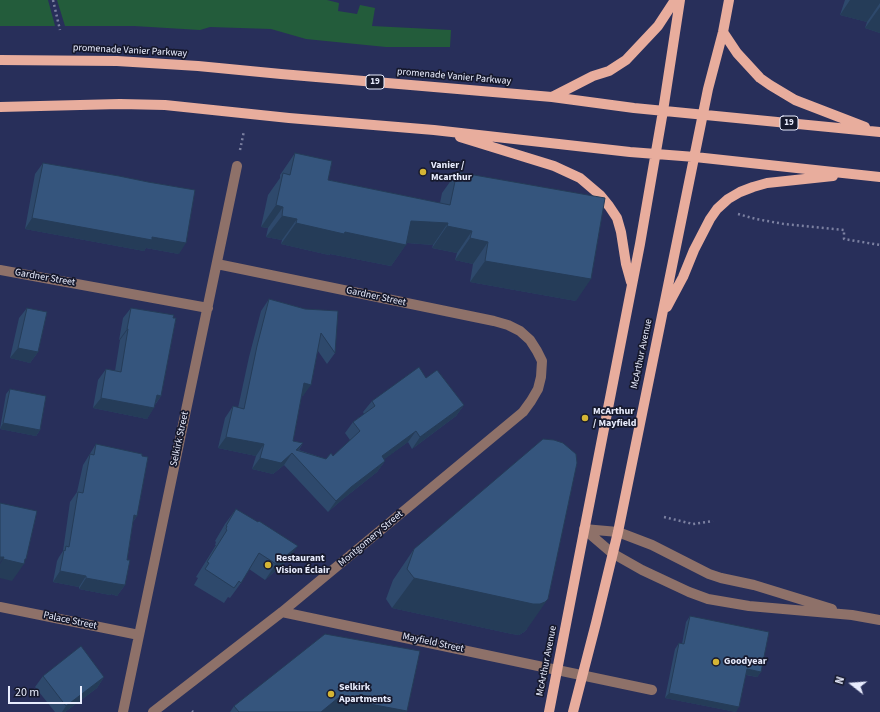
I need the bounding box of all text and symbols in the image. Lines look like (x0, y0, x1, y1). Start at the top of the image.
street label: promenade Vanier Parkway (73, 42, 187, 60)
street label: promenade Vanier Parkway (396, 66, 512, 88)
road number: 19 (366, 75, 384, 89)
road number: 19 (780, 116, 798, 130)
place label: Vanier / Mcarthur (431, 160, 472, 184)
marker: Vanier / Mcarthur (418, 167, 428, 177)
street label: Gardner Street (14, 267, 76, 289)
street label: Gardner Street (345, 285, 407, 309)
street label: McArthur Avenue (629, 318, 655, 390)
place label: McArthur / Mayfield (593, 406, 636, 430)
street label: Selkirk Street (168, 410, 192, 468)
marker: McArthur / Mayfield (580, 413, 590, 423)
street label: Montgomery Street (336, 509, 406, 569)
place label: Restaurant Vision Éclair (276, 553, 330, 576)
marker: Restaurant Vision Éclair (263, 560, 273, 570)
street label: Palace Street (42, 609, 98, 633)
street label: McArthur Avenue (534, 625, 560, 697)
street label: Mayfield Street (401, 631, 465, 655)
place label: Goodyear (724, 656, 767, 668)
marker: Goodyear (711, 657, 721, 667)
north arrow (832, 664, 872, 704)
text: N (832, 675, 848, 686)
scale bar (10, 678, 84, 704)
place label: Selkirk Apartments (339, 682, 391, 706)
text: 20 m (15, 684, 39, 701)
marker: Selkirk Apartments (326, 689, 336, 699)

